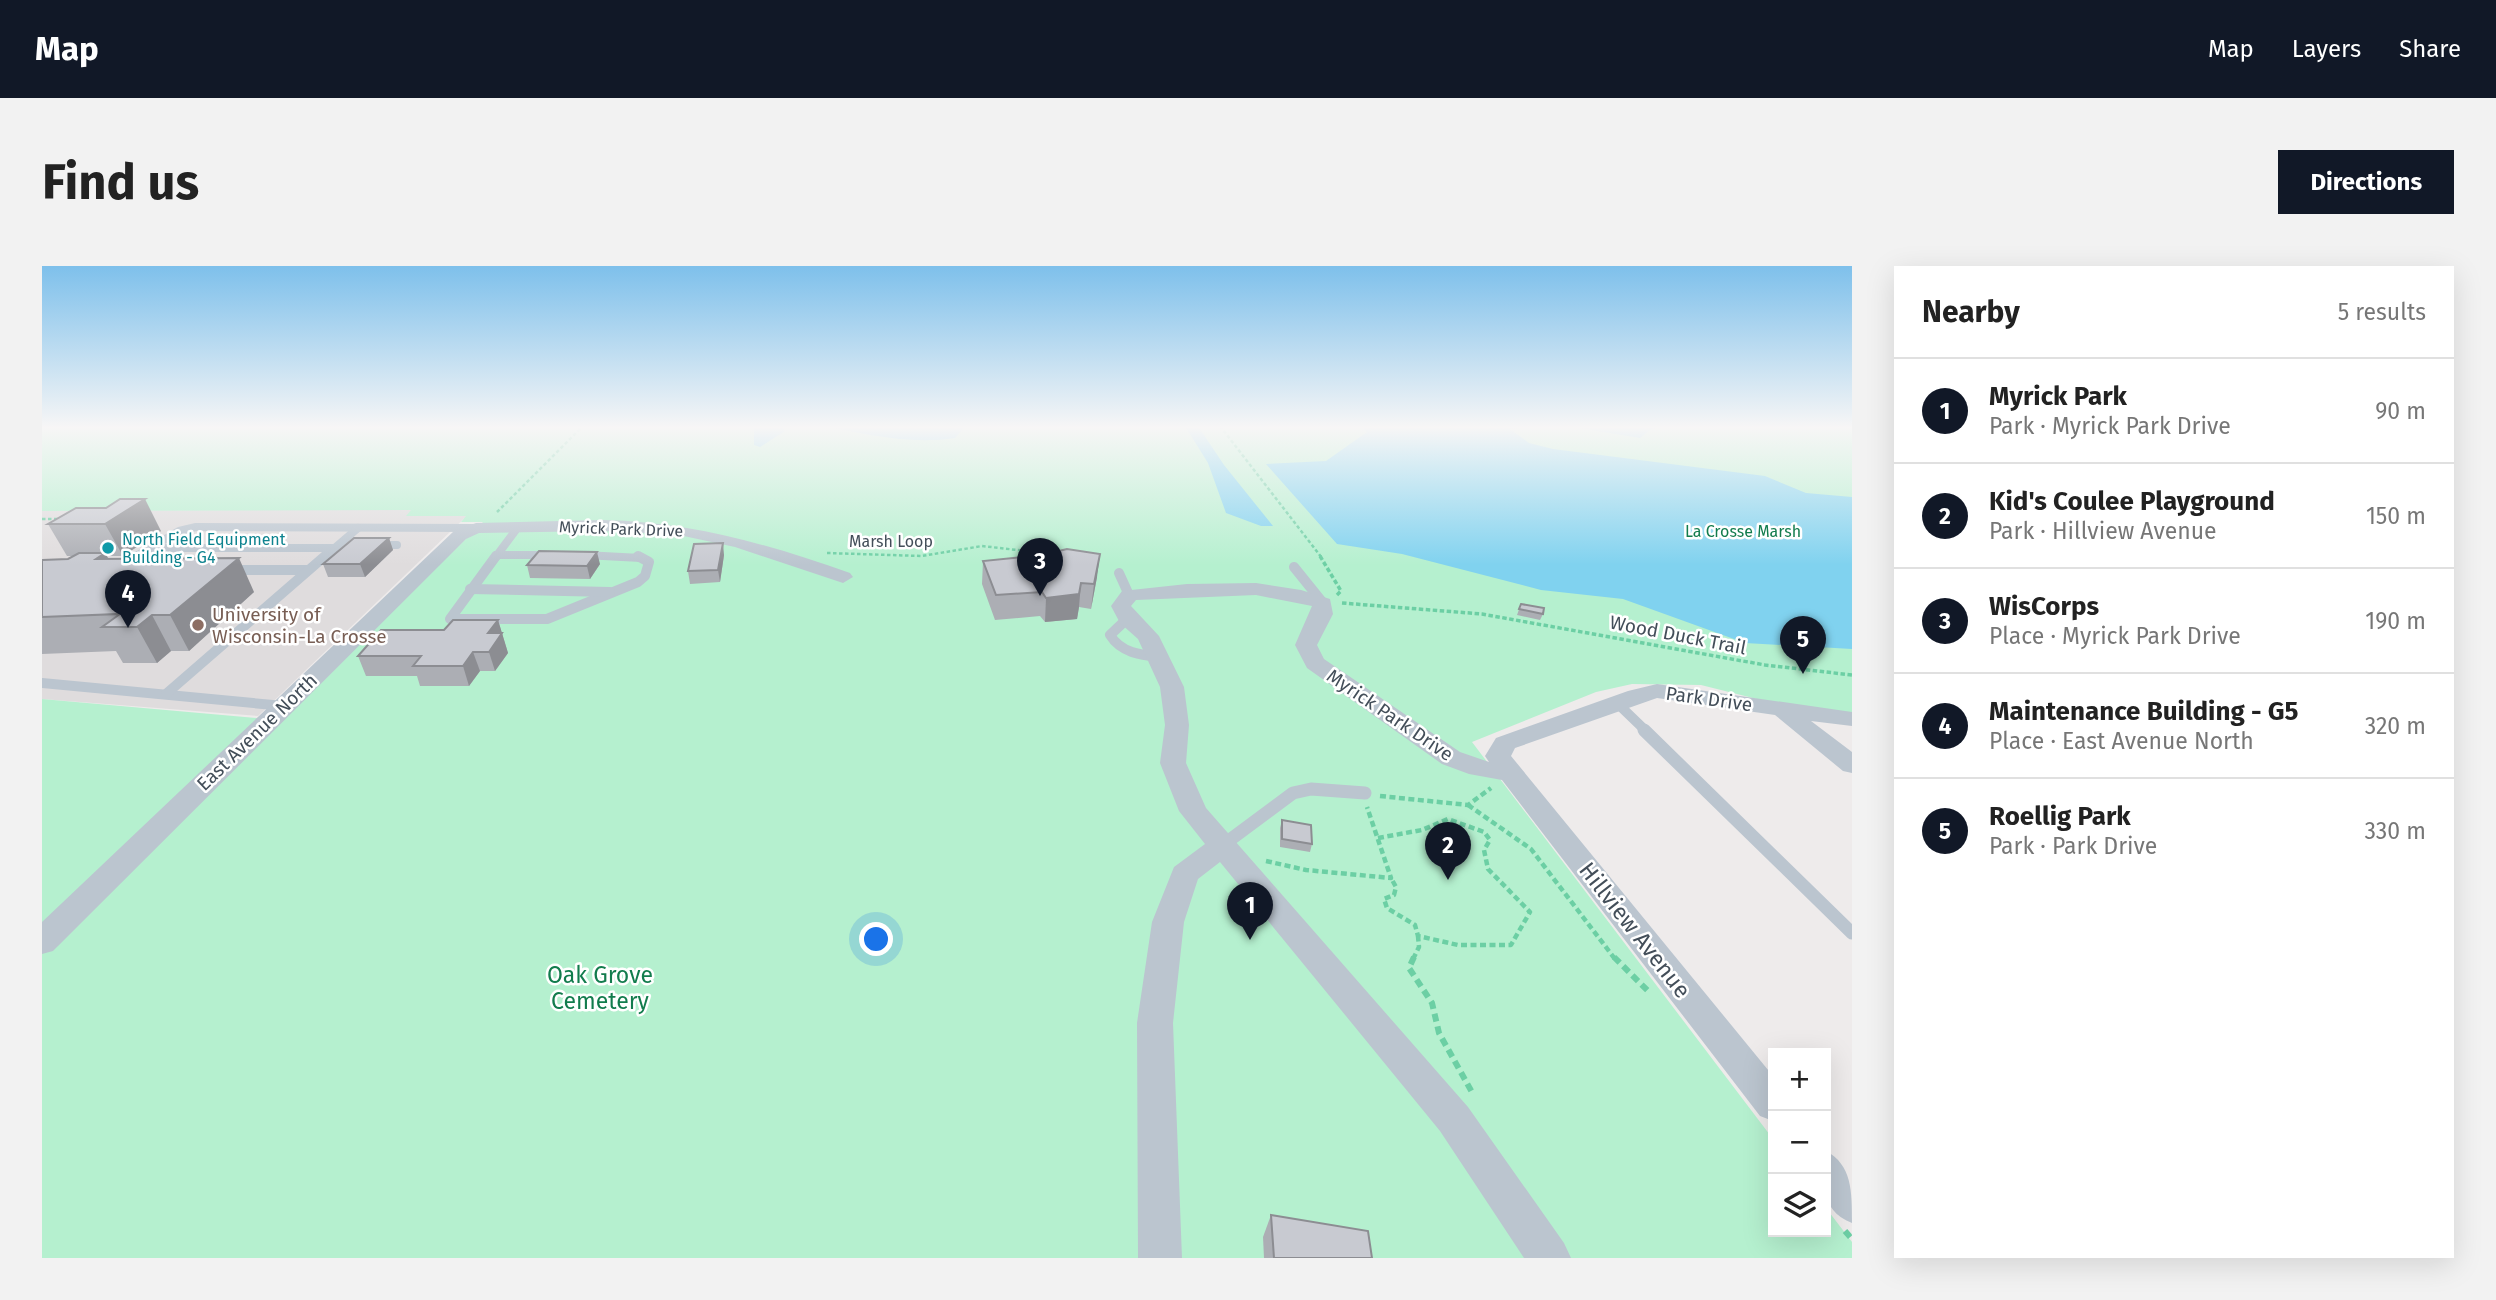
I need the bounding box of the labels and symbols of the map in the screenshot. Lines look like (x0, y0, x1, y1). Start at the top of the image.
street label: Myrick Park Drive (559, 517, 683, 541)
park label: La Crosse Marsh (1685, 522, 1801, 541)
place label: North Field Equipment Building - G4 (122, 530, 286, 567)
street label: Marsh Loop (849, 532, 933, 551)
pin: 3 (1017, 538, 1063, 596)
marker: North Field Equipment Building - G4 (100, 540, 116, 556)
pin: 4 (105, 570, 151, 628)
place label: University of Wisconsin-La Crosse (212, 603, 387, 648)
street label: Wood Duck Trail (1608, 611, 1749, 660)
pin: 5 (1780, 616, 1826, 674)
marker: University of Wisconsin-La Crosse (190, 617, 206, 633)
street label: Myrick Park Drive (1322, 664, 1458, 766)
street label: East Avenue North (192, 669, 322, 795)
street label: Park Drive (1664, 682, 1754, 716)
pin: 2 (1425, 822, 1471, 880)
street label: Hillview Avenue (1573, 857, 1697, 1003)
pin: 1 (1227, 882, 1273, 940)
your location (859, 922, 893, 956)
park label: Oak Grove Cemetery (547, 961, 653, 1015)

